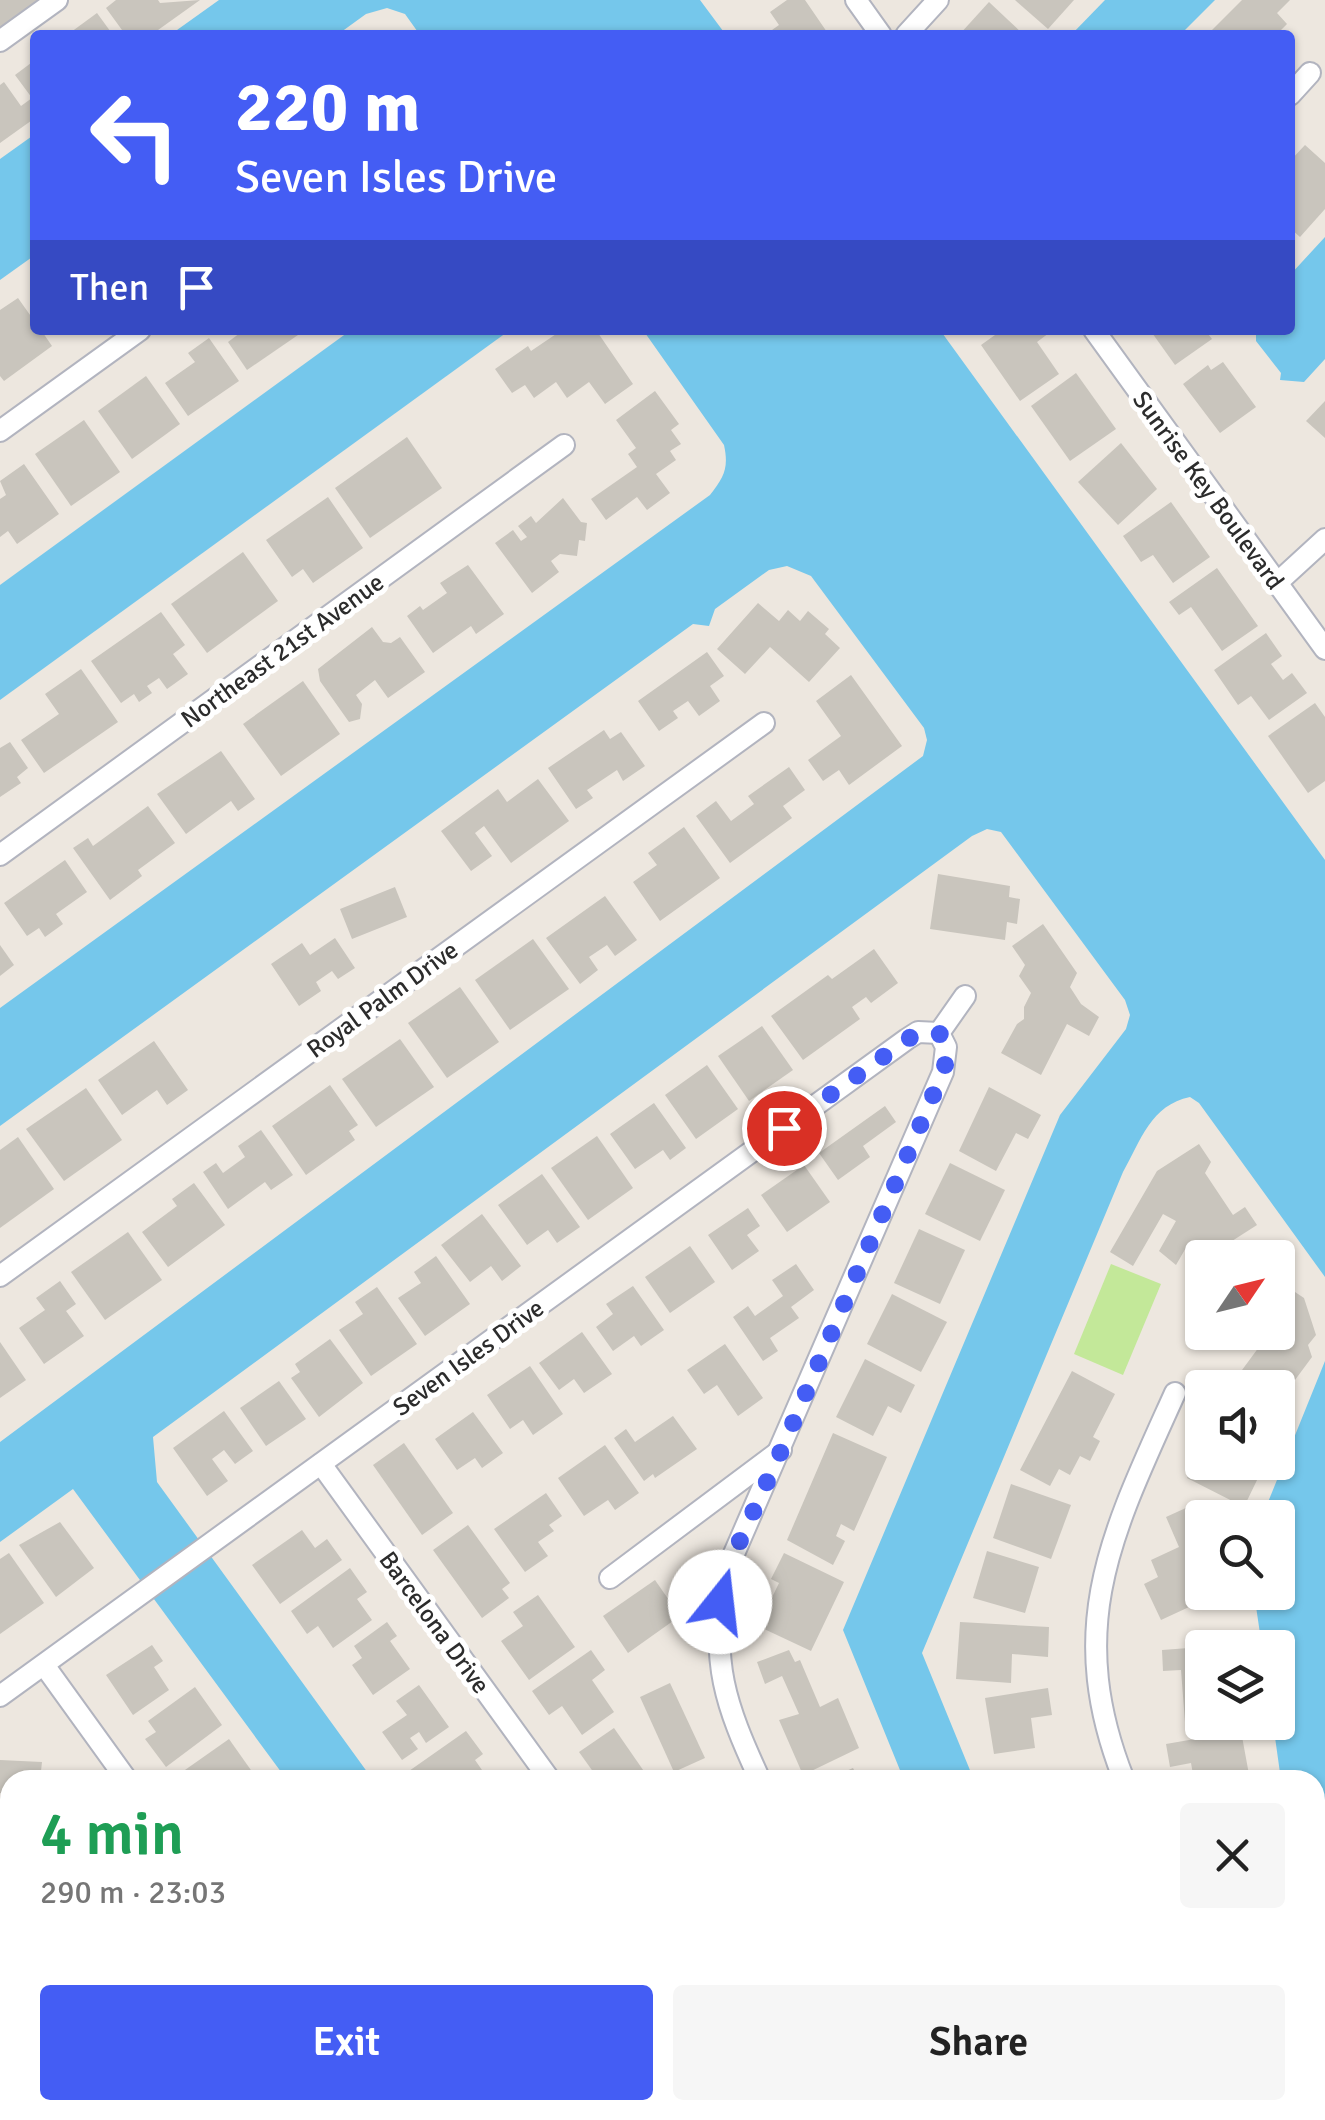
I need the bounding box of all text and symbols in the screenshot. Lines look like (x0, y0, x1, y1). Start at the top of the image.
text: 220 m (235, 64, 420, 150)
icon: left (70, 70, 200, 200)
text: Seven Isles Drive (235, 150, 557, 205)
icon: arrive (169, 260, 224, 315)
text: Then (70, 264, 149, 311)
street label: Sunrise Key Boulevard (1126, 385, 1291, 596)
street label: Northeast 21st Avenue (175, 566, 390, 734)
street label: Royal Palm Drive (301, 934, 464, 1065)
pin (742, 1086, 827, 1171)
icon: arrive (757, 1101, 812, 1156)
north arrow (1185, 1240, 1295, 1350)
map controls (1185, 1240, 1295, 1740)
street label: Seven Isles Drive (387, 1292, 550, 1423)
button: sound (1185, 1370, 1295, 1480)
button: search (1185, 1500, 1295, 1610)
street label: Barcelona Drive (373, 1545, 497, 1700)
position arrow (668, 1550, 772, 1654)
button: layers (1185, 1630, 1295, 1740)
text: 4 min (40, 1798, 184, 1872)
button: close (1180, 1803, 1285, 1908)
text: 290 m · 23:03 (40, 1873, 226, 1912)
button: Exit (40, 1985, 653, 2100)
button: Share (673, 1985, 1285, 2100)

